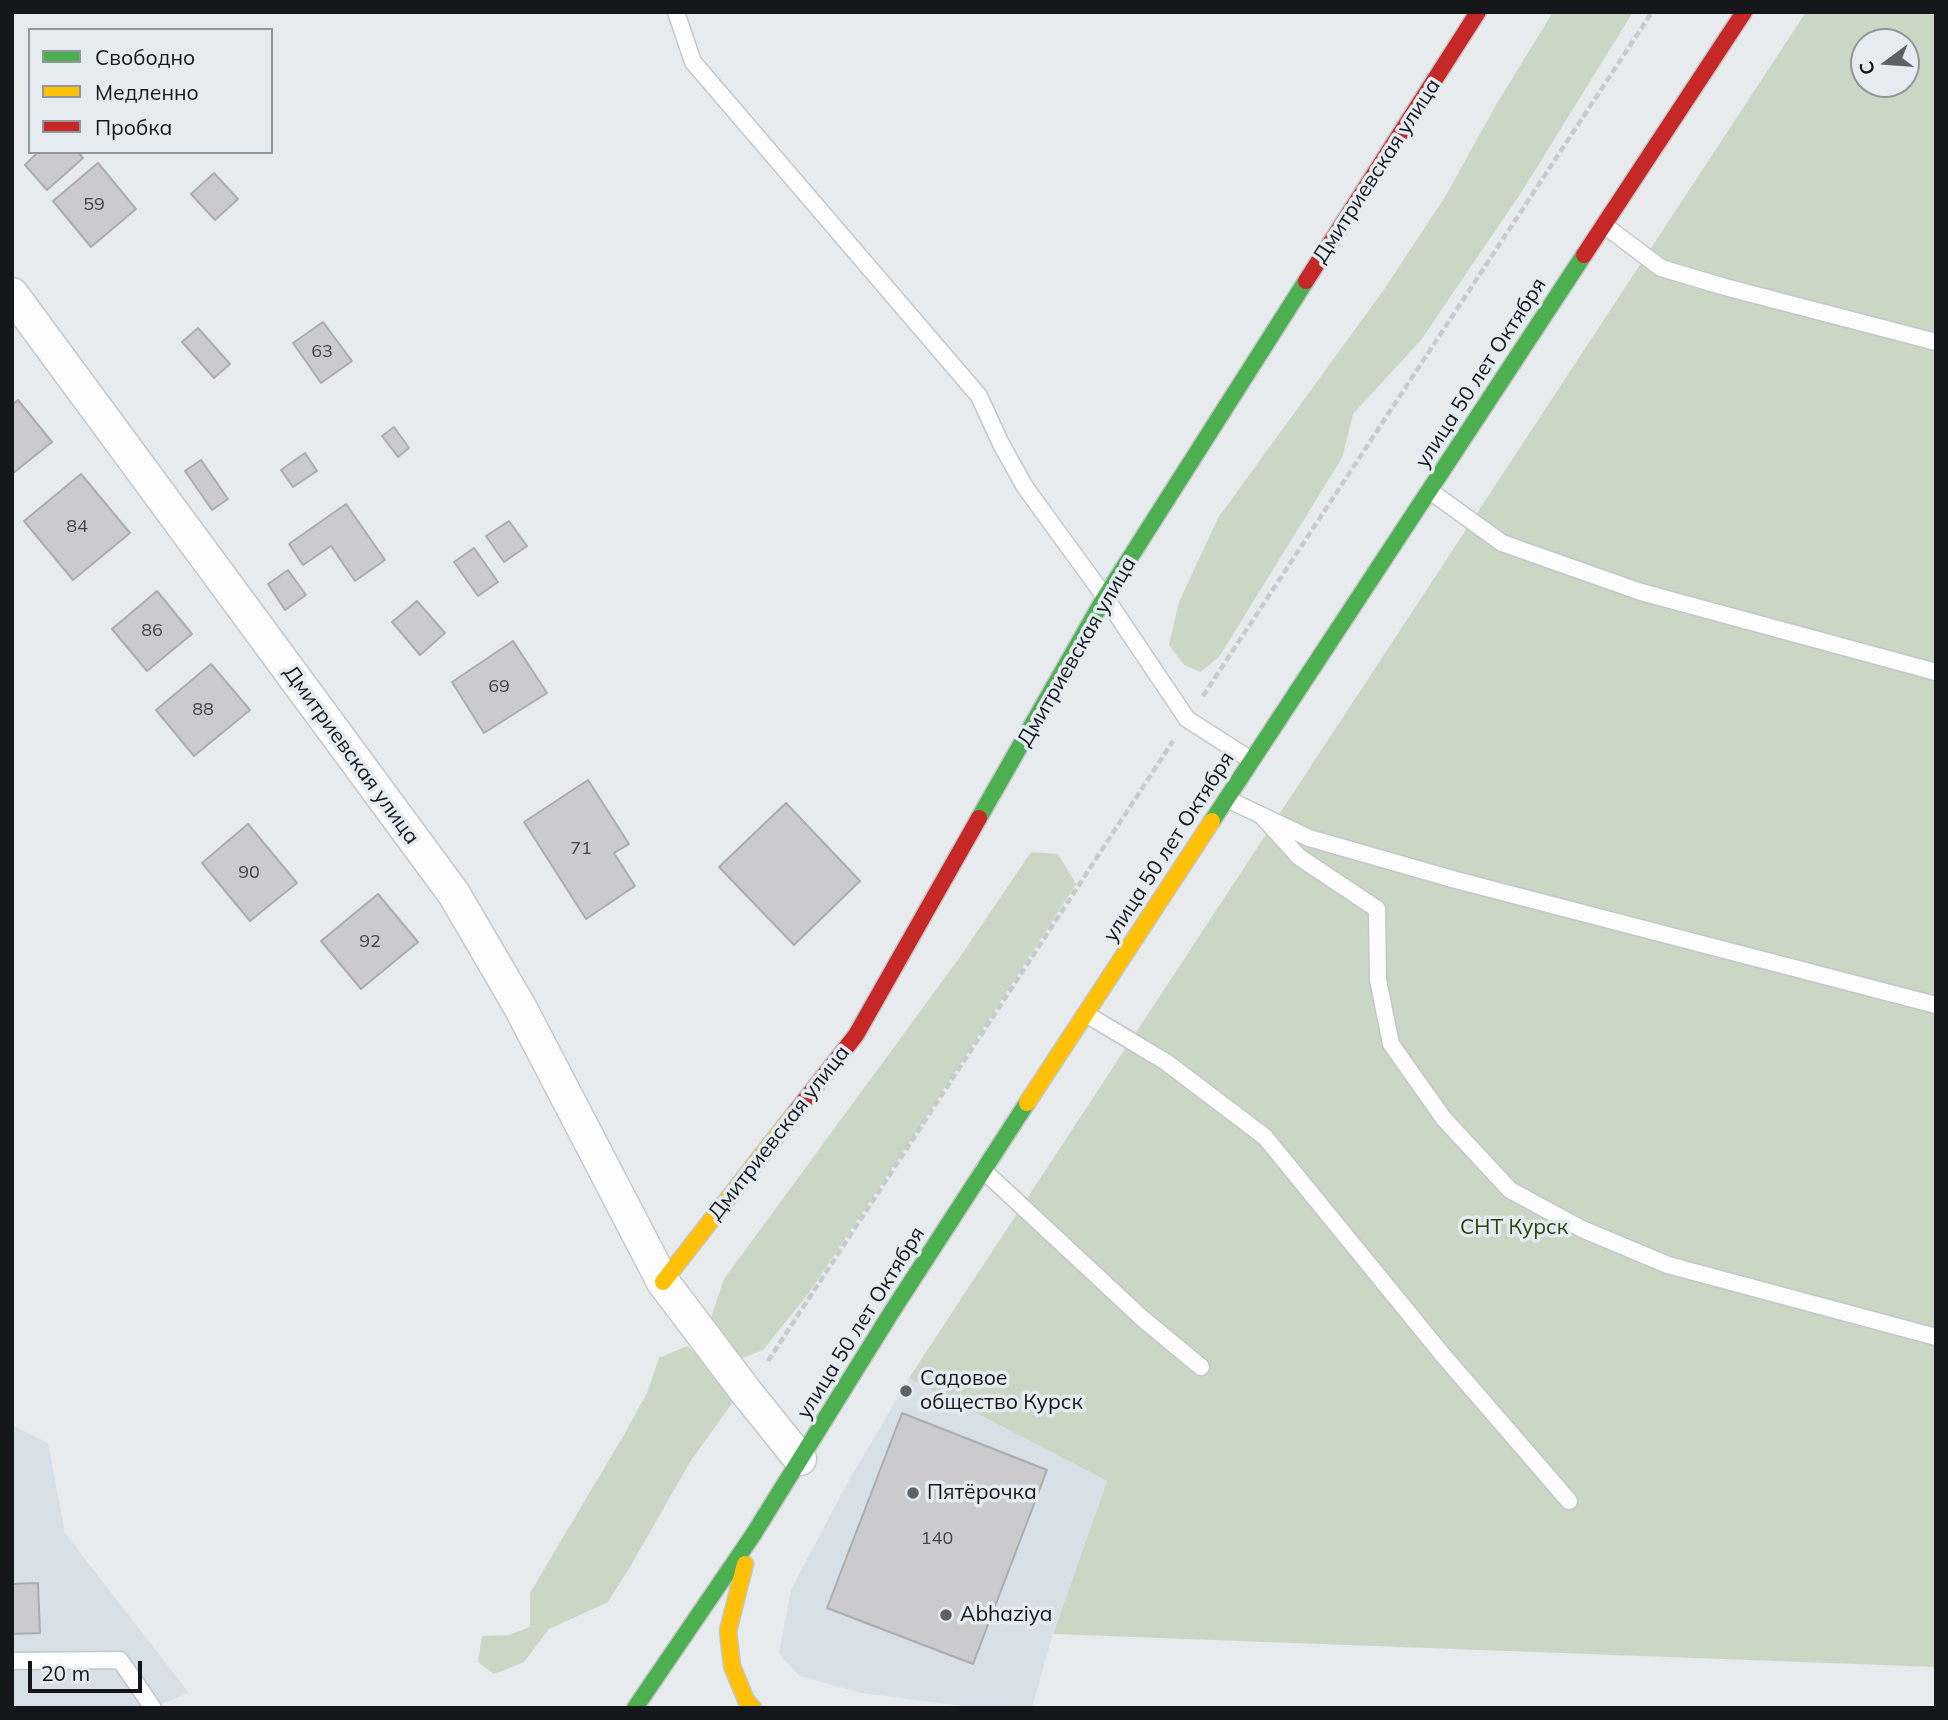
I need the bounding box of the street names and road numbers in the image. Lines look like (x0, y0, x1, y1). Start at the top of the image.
street label: Дмитриевская улица (1308, 74, 1446, 268)
street label: улица 50 лет Октября (1410, 273, 1552, 473)
street label: Дмитриевская улица (1012, 553, 1142, 751)
street label: Дмитриевская улица (278, 661, 424, 849)
street label: улица 50 лет Октября (1098, 747, 1240, 947)
street label: Дмитриевская улица (703, 1041, 855, 1225)
street label: улица 50 лет Октября (792, 1222, 930, 1424)

